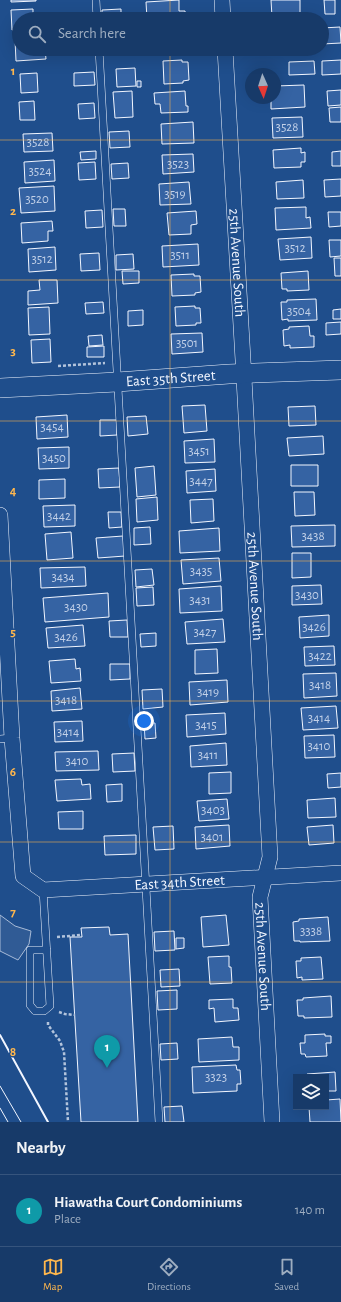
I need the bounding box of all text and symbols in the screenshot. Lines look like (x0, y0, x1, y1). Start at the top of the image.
search box (12, 12, 329, 56)
icon: search (26, 23, 48, 45)
text: Search here (58, 26, 126, 41)
text: 1 (11, 65, 15, 78)
north arrow (245, 68, 281, 104)
house number: 3528 (276, 121, 298, 134)
house number: 3528 (27, 136, 49, 149)
house number: 3523 (167, 158, 189, 171)
house number: 3524 (29, 165, 51, 178)
house number: 3519 (164, 188, 186, 201)
house number: 3520 (25, 193, 49, 206)
text: 2 (10, 205, 16, 218)
street label: 25th Avenue South (227, 208, 248, 317)
house number: 3512 (284, 242, 306, 255)
house number: 3511 (170, 249, 190, 262)
house number: 3512 (31, 253, 53, 266)
house number: 3504 (287, 305, 311, 318)
house number: 3501 (176, 337, 198, 350)
text: 3 (10, 345, 16, 358)
street label: East 35th Street (125, 367, 216, 389)
house number: 3454 (40, 421, 64, 434)
house number: 3451 (188, 445, 210, 458)
house number: 3450 (42, 452, 66, 465)
house number: 3447 (189, 475, 213, 488)
text: 4 (10, 485, 17, 498)
house number: 3442 (47, 510, 71, 523)
house number: 3438 (301, 530, 325, 543)
street label: 25th Avenue South (245, 531, 266, 641)
house number: 3435 (190, 565, 212, 578)
house number: 3434 (51, 571, 75, 584)
house number: 3430 (295, 589, 319, 602)
house number: 3431 (189, 594, 211, 607)
house number: 3430 (64, 601, 88, 614)
house number: 3426 (302, 621, 326, 634)
text: 5 (10, 626, 16, 639)
house number: 3427 (194, 626, 217, 639)
house number: 3426 (54, 631, 78, 644)
house number: 3422 (308, 650, 332, 663)
house number: 3418 (309, 679, 331, 692)
house number: 3419 (197, 686, 219, 699)
house number: 3418 (55, 694, 77, 707)
your location (134, 711, 154, 731)
house number: 3414 (308, 712, 330, 725)
house number: 3415 (195, 719, 217, 732)
house number: 3414 (57, 726, 79, 739)
house number: 3410 (308, 740, 331, 753)
house number: 3411 (198, 749, 218, 762)
house number: 3410 (66, 755, 89, 768)
text: 6 (10, 766, 16, 779)
house number: 3403 (201, 804, 225, 817)
house number: 3401 (201, 831, 223, 844)
street label: East 34th Street (134, 872, 225, 892)
street label: 25th Avenue South (253, 902, 274, 1011)
text: 7 (10, 906, 16, 919)
house number: 3338 (300, 925, 322, 938)
pin: 1 (94, 1035, 120, 1068)
text: 8 (10, 1046, 16, 1059)
house number: 3323 (205, 1071, 227, 1084)
map controls (293, 1074, 329, 1110)
button: layers (293, 1074, 329, 1110)
text: Nearby (16, 1139, 66, 1156)
text: Hiawatha Court Condominiums (54, 1195, 242, 1210)
text: 1 (27, 1204, 31, 1217)
text: 140 m (295, 1204, 325, 1217)
text: Place (54, 1213, 81, 1226)
tab: Map (42, 1256, 64, 1293)
tab: Directions (147, 1256, 191, 1293)
tab: Saved (274, 1256, 299, 1293)

